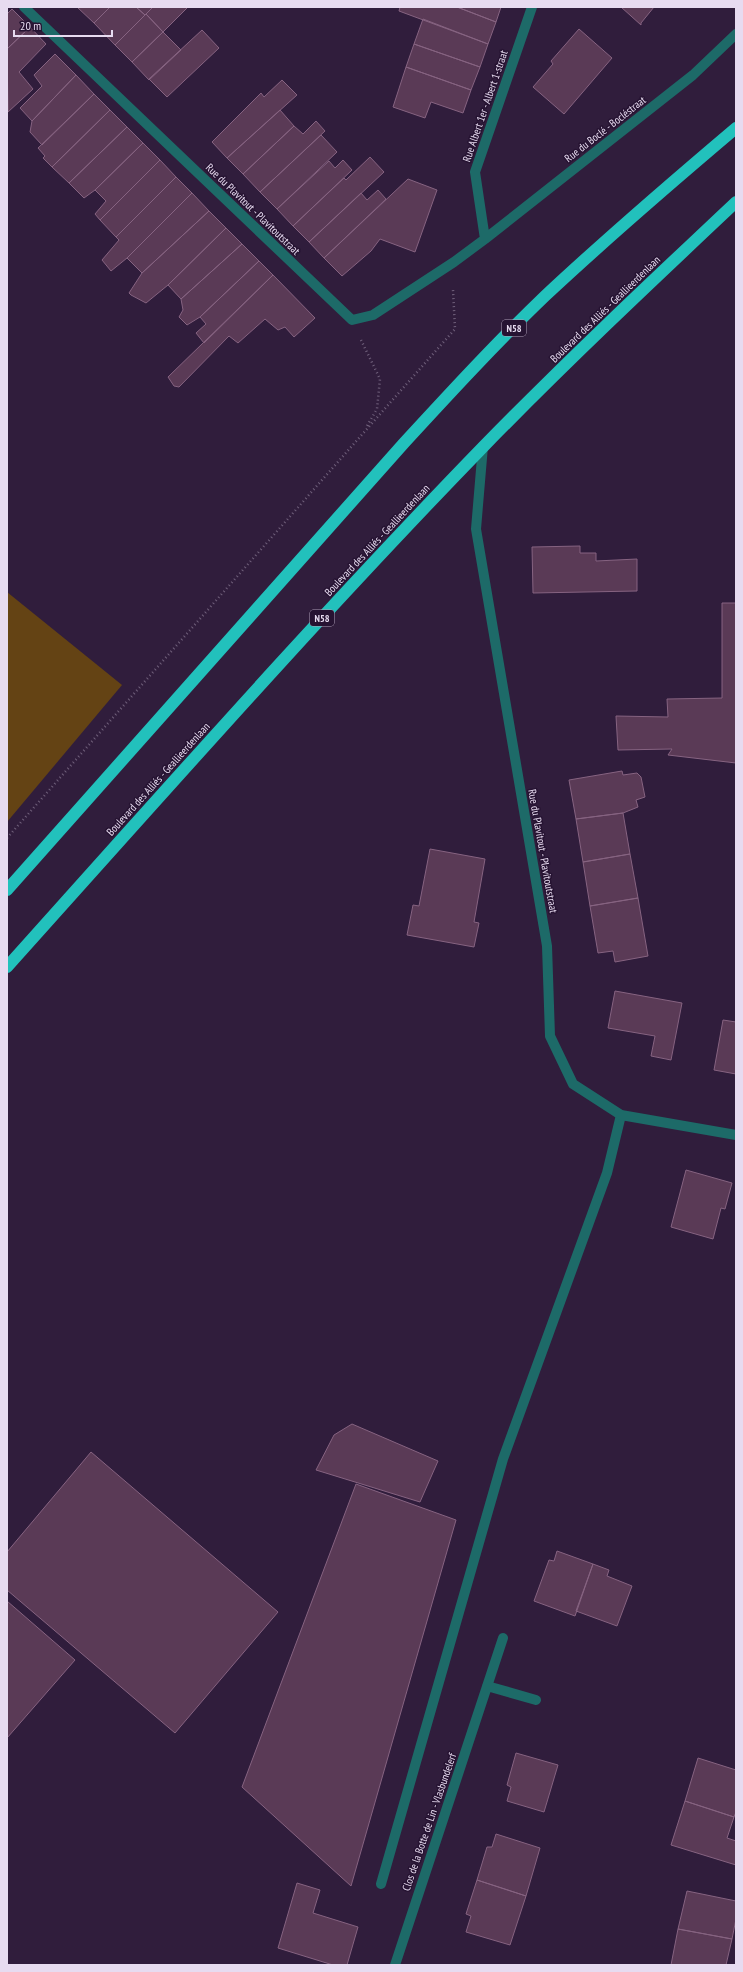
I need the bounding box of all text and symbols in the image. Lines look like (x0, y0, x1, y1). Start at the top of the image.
scale bar (14, 12, 112, 38)
text: 20 m (20, 18, 41, 33)
street label: Rue Albert 1er - Albert 1-straat (459, 48, 511, 164)
street label: Rue du Boclé - Bocléstraat (562, 93, 648, 165)
street label: Rue du Plavitout - Plavitoutstraat (203, 160, 303, 258)
street label: Boulevard des Alliés - Geallieerdenlaan (547, 253, 663, 365)
road number: N58 (502, 320, 526, 336)
street label: Boulevard des Alliés - Geallieerdenlaan (322, 481, 433, 599)
road number: N58 (310, 610, 334, 626)
street label: Boulevard des Alliés - Geallieerdenlaan (103, 719, 213, 839)
street label: Rue du Plavitout - Plavitoutstraat (525, 788, 561, 914)
street label: Clos de la Botte de Lin - Vlasbundelerf (399, 1750, 460, 1893)

